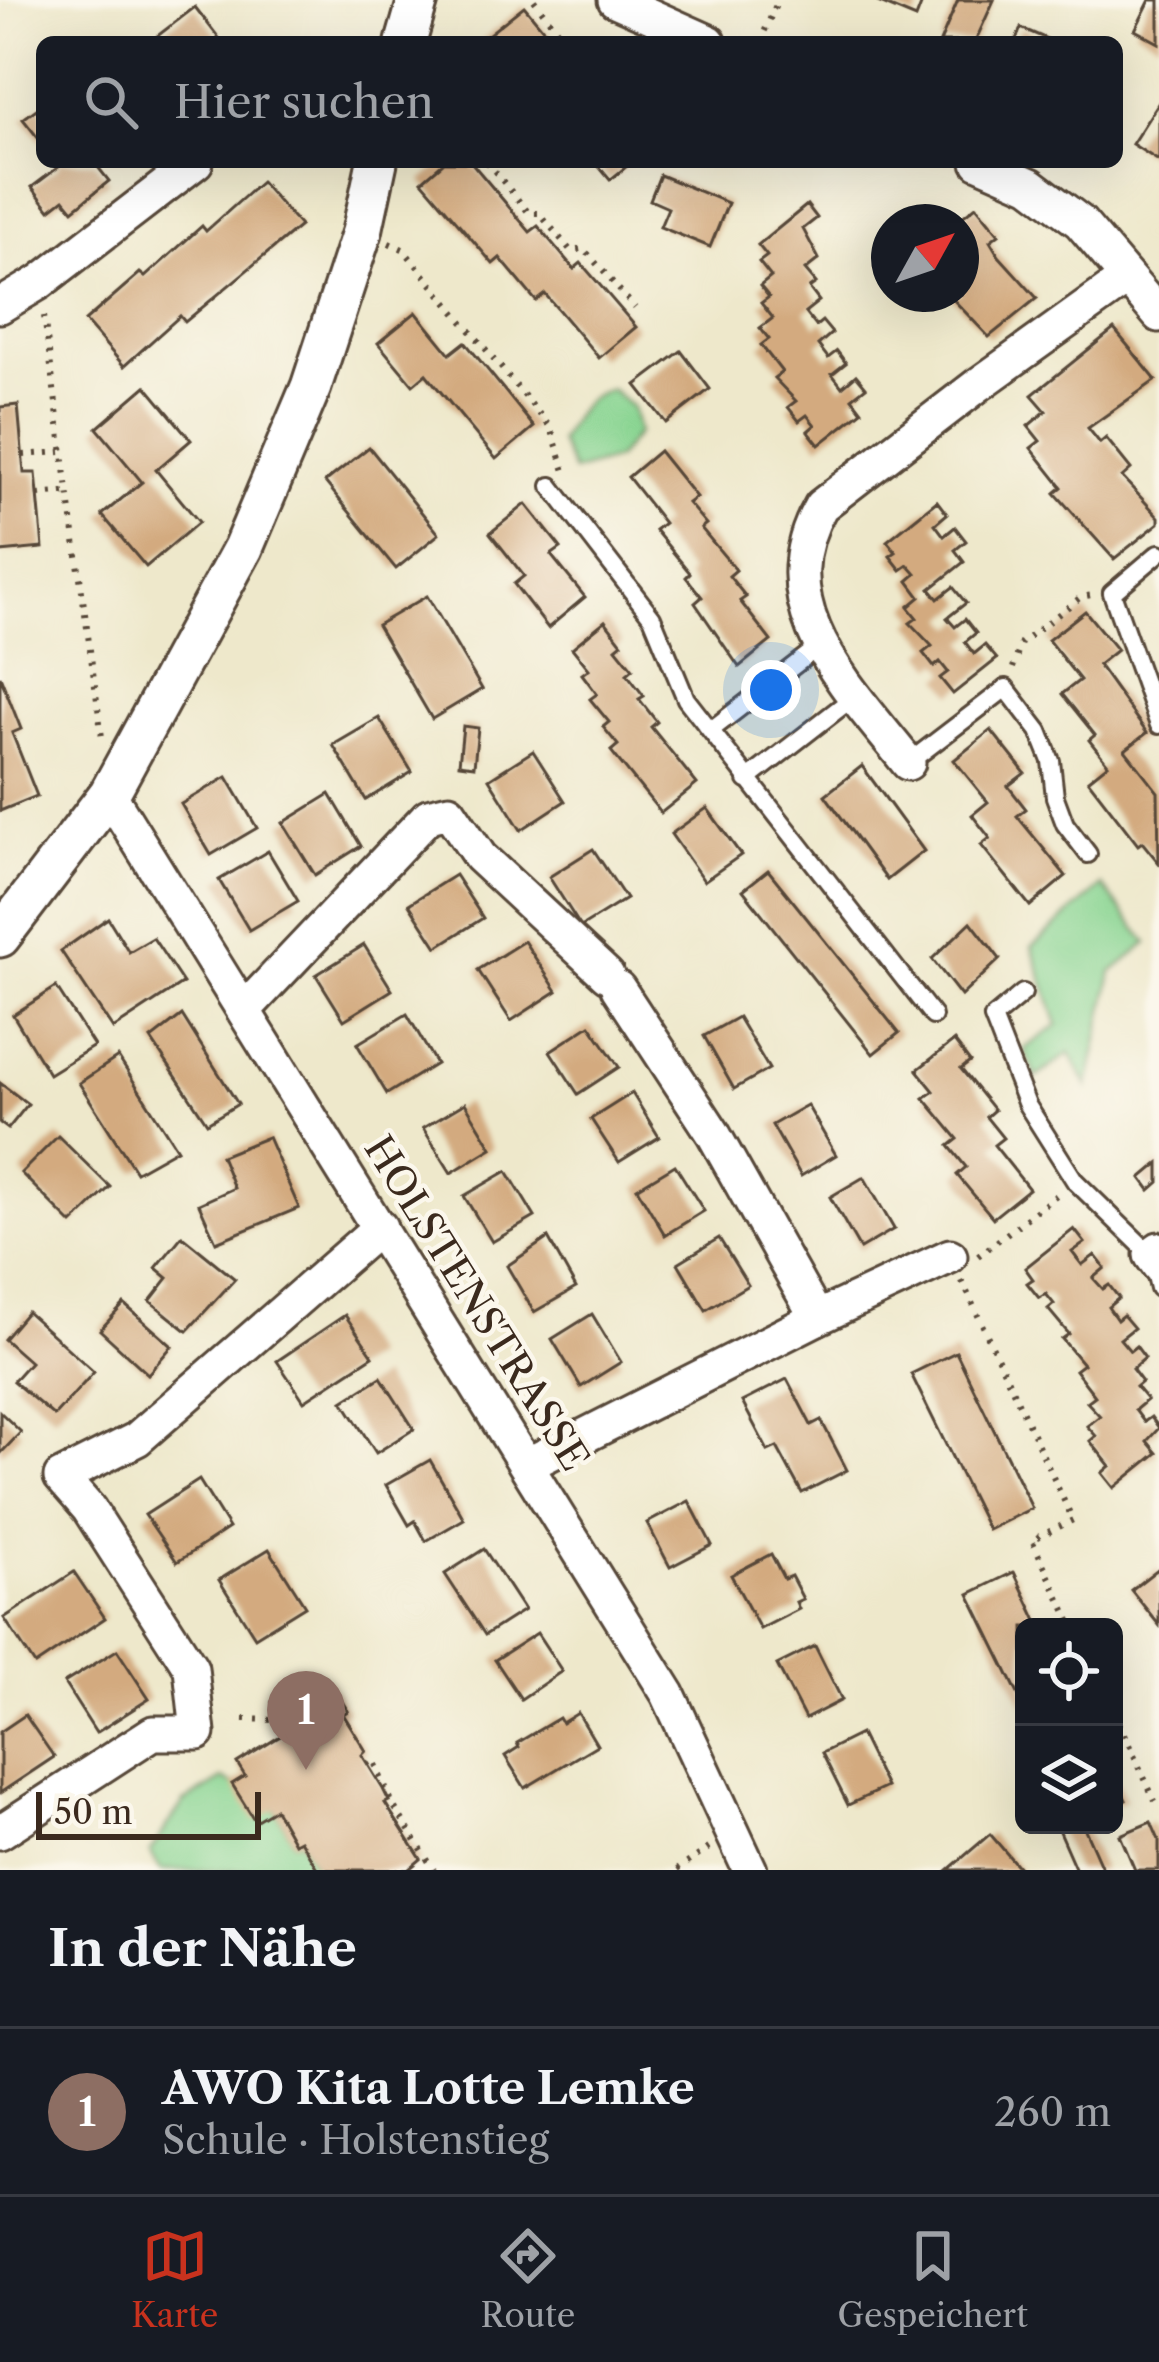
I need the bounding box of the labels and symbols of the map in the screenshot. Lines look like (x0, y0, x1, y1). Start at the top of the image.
north arrow (871, 204, 979, 312)
your location (741, 660, 801, 720)
street label: HOLSTENSTRASSE (354, 1127, 600, 1479)
pin: 1 (267, 1671, 345, 1770)
scale bar (36, 1786, 261, 1839)

